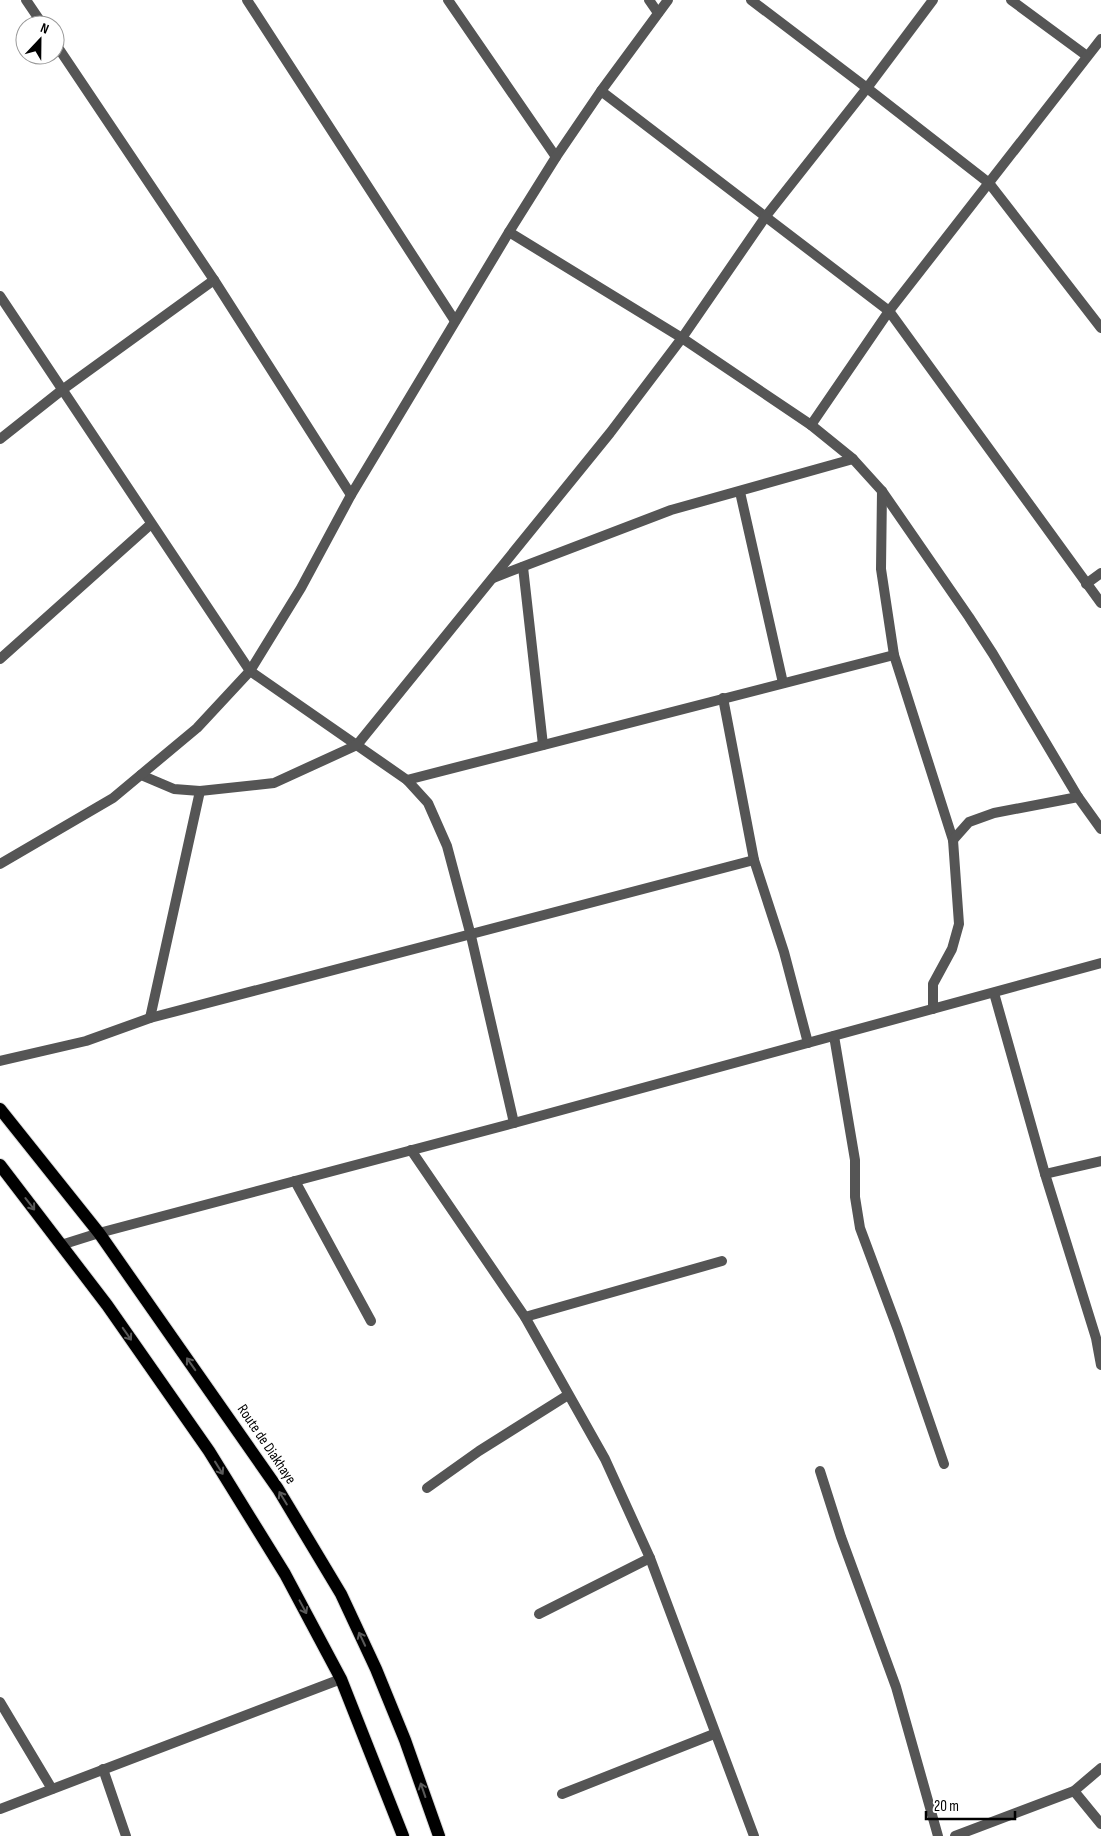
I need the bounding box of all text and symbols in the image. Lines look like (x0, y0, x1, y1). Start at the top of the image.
north arrow (15, 15, 65, 65)
text: N (38, 19, 51, 38)
one-way arrow (24, 1197, 35, 1210)
one-way arrow (122, 1327, 132, 1341)
one-way arrow (186, 1357, 196, 1371)
street label: Route de Diakhaye (233, 1401, 300, 1488)
one-way arrow (214, 1461, 224, 1475)
one-way arrow (278, 1491, 288, 1505)
one-way arrow (299, 1599, 308, 1614)
one-way arrow (357, 1632, 367, 1647)
one-way arrow (418, 1783, 427, 1798)
scale bar (926, 1788, 1015, 1820)
text: 20 m (934, 1797, 959, 1816)

